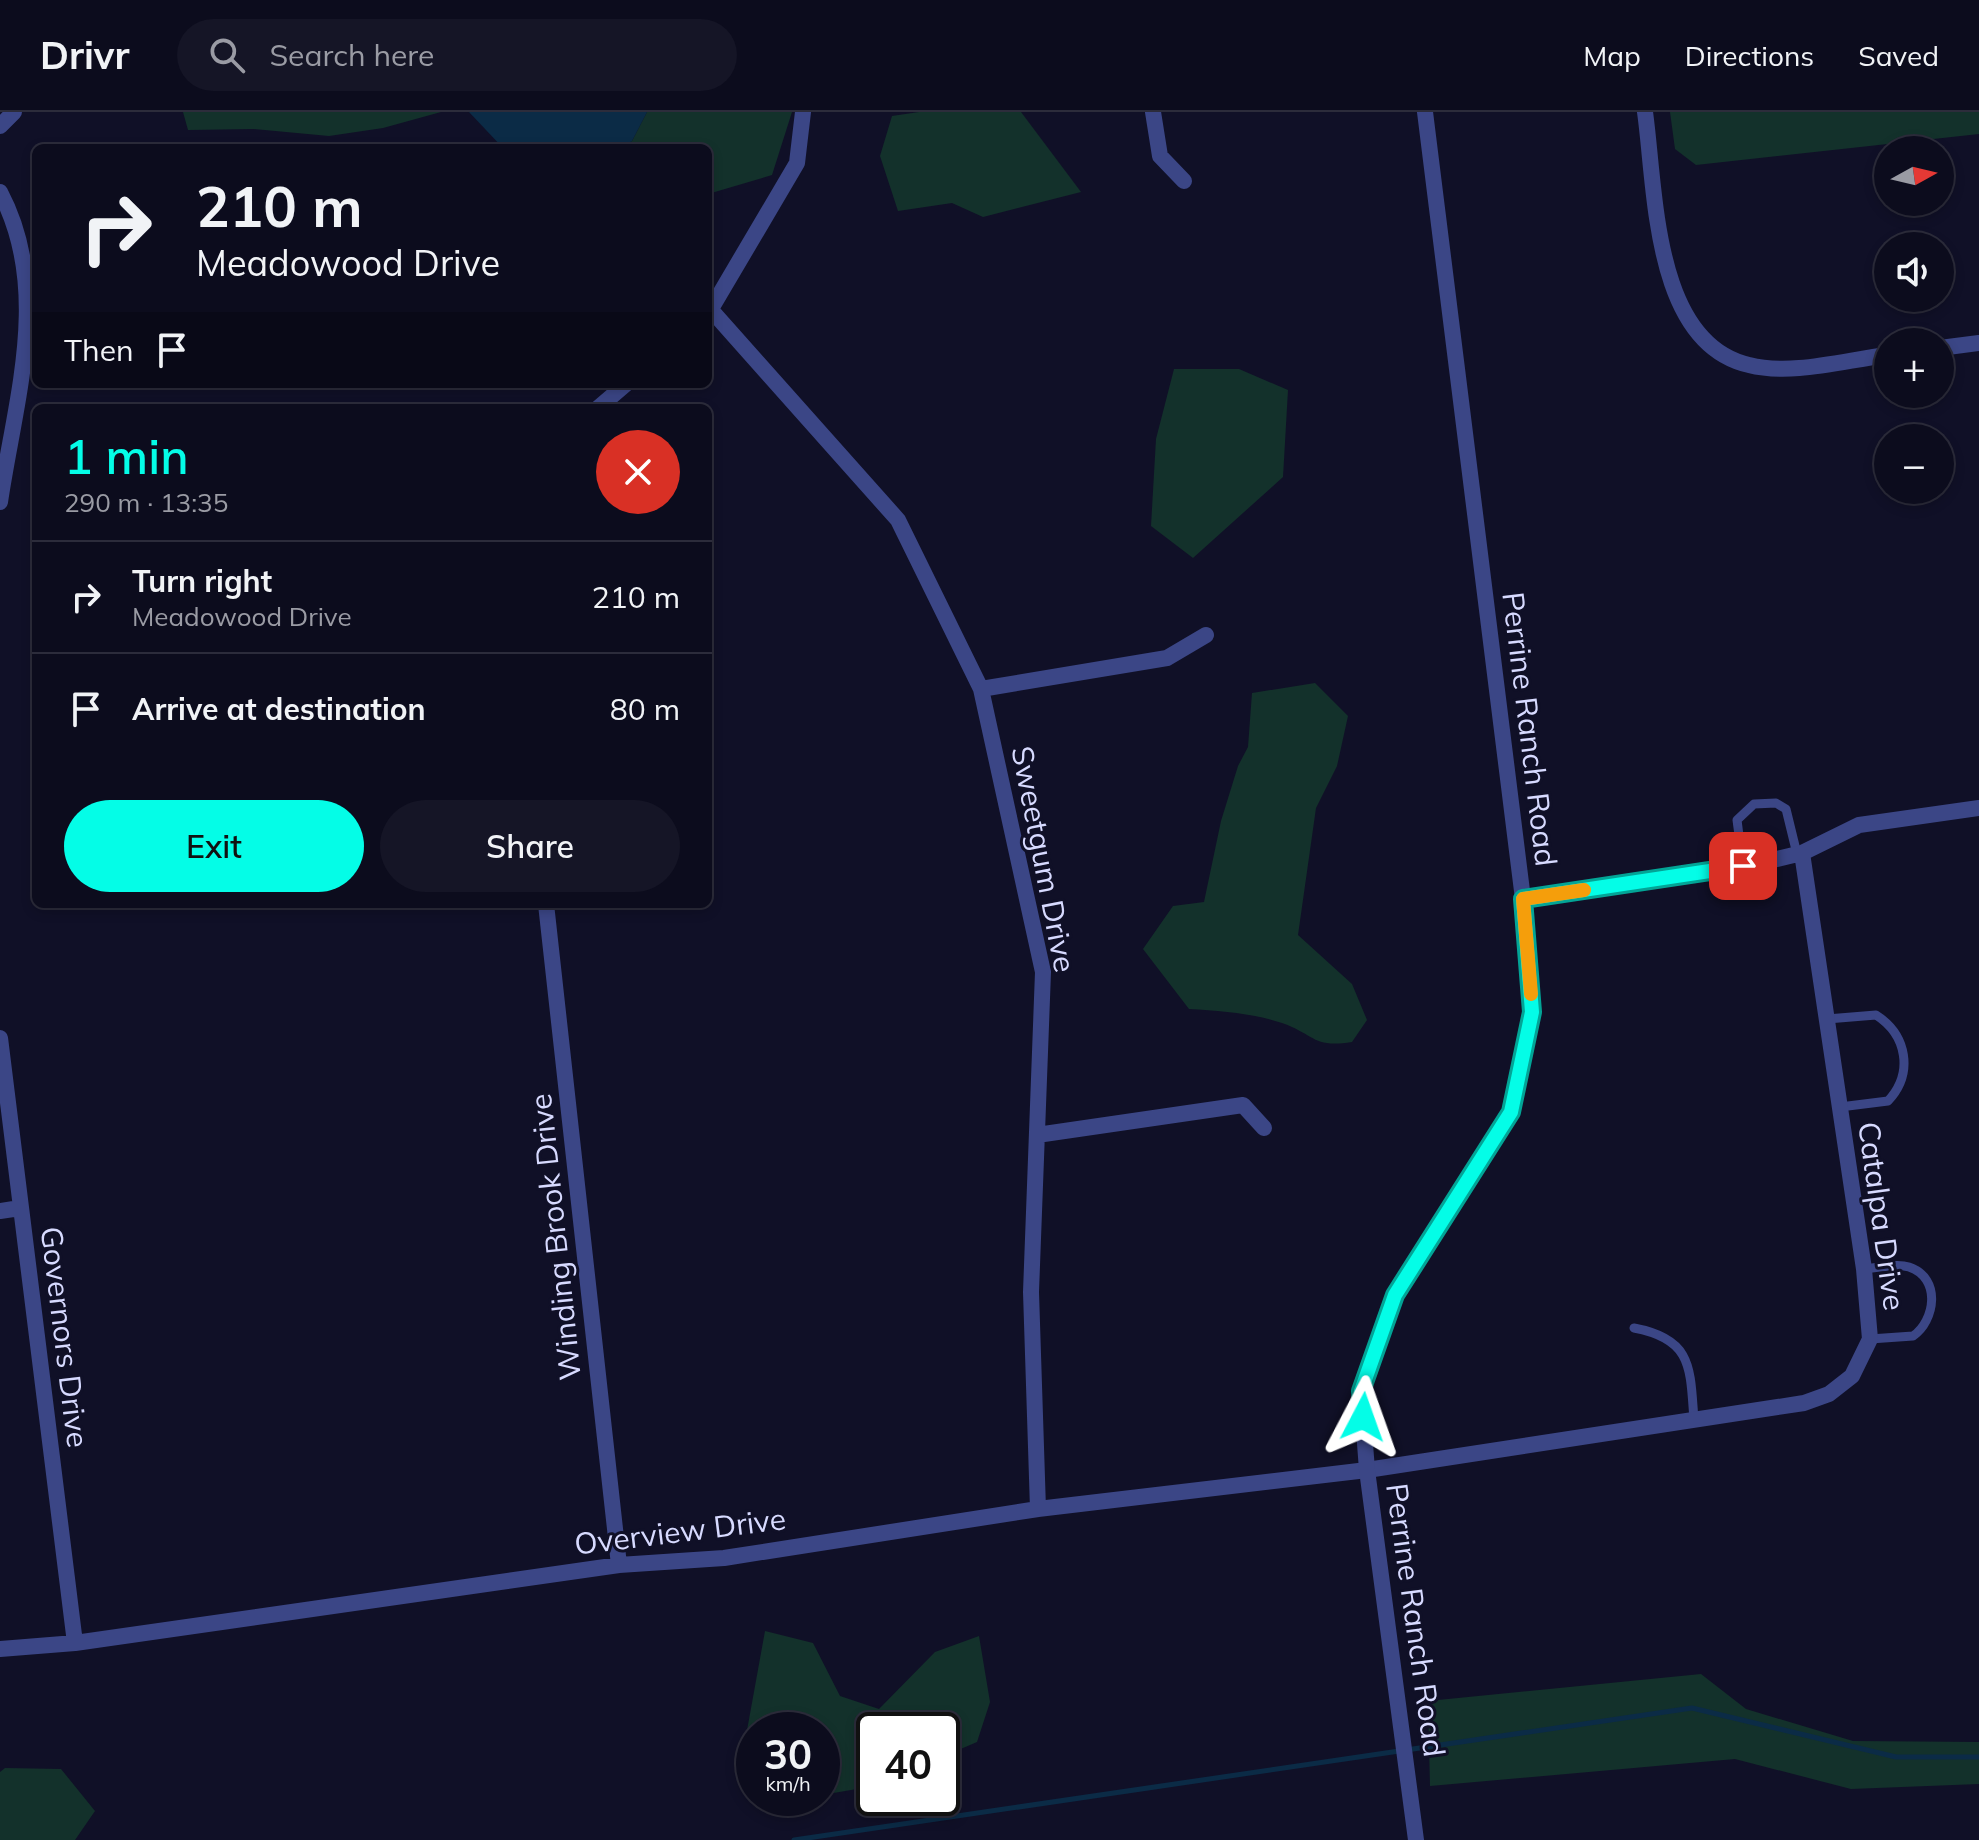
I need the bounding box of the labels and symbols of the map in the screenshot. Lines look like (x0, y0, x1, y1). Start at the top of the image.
north arrow (1874, 136, 1954, 216)
street label: Perrine Ranch Road (1494, 590, 1566, 868)
street label: Sweetgum Drive (1003, 743, 1085, 975)
pin (1709, 832, 1777, 900)
street label: Winding Brook Drive (521, 1092, 589, 1382)
street label: Catalpa Drive (1850, 1119, 1914, 1313)
street label: Governors Drive (33, 1224, 97, 1450)
position arrow (1321, 1375, 1405, 1459)
street label: Perrine Ranch Road (1378, 1481, 1454, 1759)
street label: Overview Drive (572, 1499, 788, 1563)
speed limit sign: 40 (856, 1712, 960, 1816)

